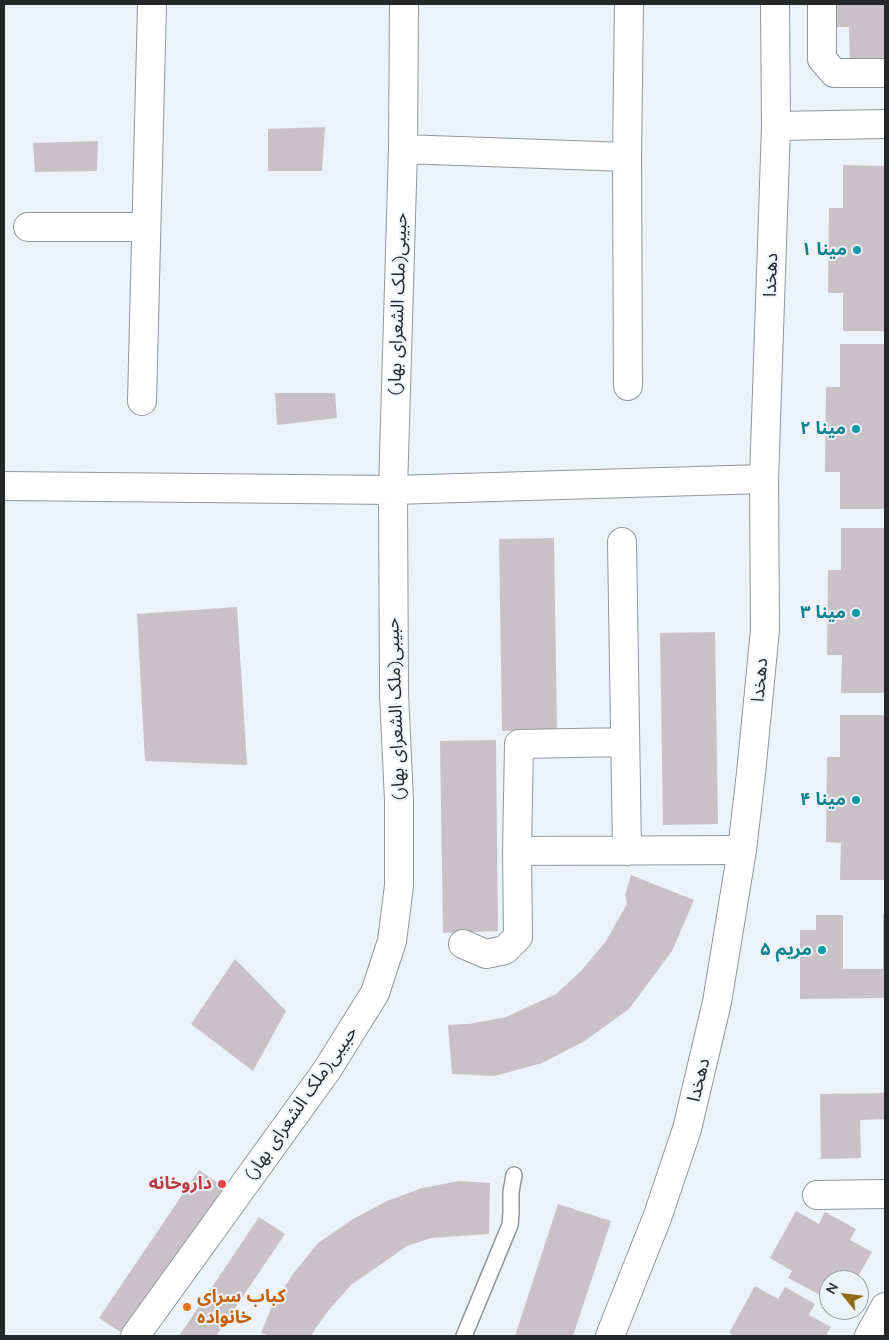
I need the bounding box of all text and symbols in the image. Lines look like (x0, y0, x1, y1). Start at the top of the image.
street label: حبیبی(ملک الشعرای بهار) (384, 212, 412, 396)
place label: مینا ۱ (801, 239, 847, 261)
marker: مینا ۱ (851, 244, 863, 256)
street label: دهخدا (759, 253, 783, 297)
place label: مینا ۲ (800, 418, 846, 440)
marker: مینا ۲ (850, 423, 862, 435)
place label: مینا ۳ (800, 602, 846, 624)
marker: مینا ۳ (850, 607, 862, 619)
street label: حبیبی(ملک الشعرای بهار) (382, 617, 410, 801)
street label: دهخدا (747, 657, 773, 703)
place label: مینا ۴ (800, 789, 846, 811)
marker: مینا ۴ (850, 794, 862, 806)
place label: مریم ۵ (760, 939, 812, 961)
marker: مریم ۵ (816, 944, 828, 956)
street label: حبیبی(ملک الشعرای بهار) (240, 1022, 362, 1184)
street label: دهخدا (683, 1056, 715, 1104)
place label: داروخانه (149, 1173, 212, 1195)
marker: داروخانه (216, 1178, 228, 1190)
north arrow (819, 1270, 869, 1320)
text: N (821, 1279, 842, 1297)
place label: کباب سرای خانواده (197, 1286, 286, 1328)
marker: کباب سرای خانواده (181, 1301, 193, 1313)

